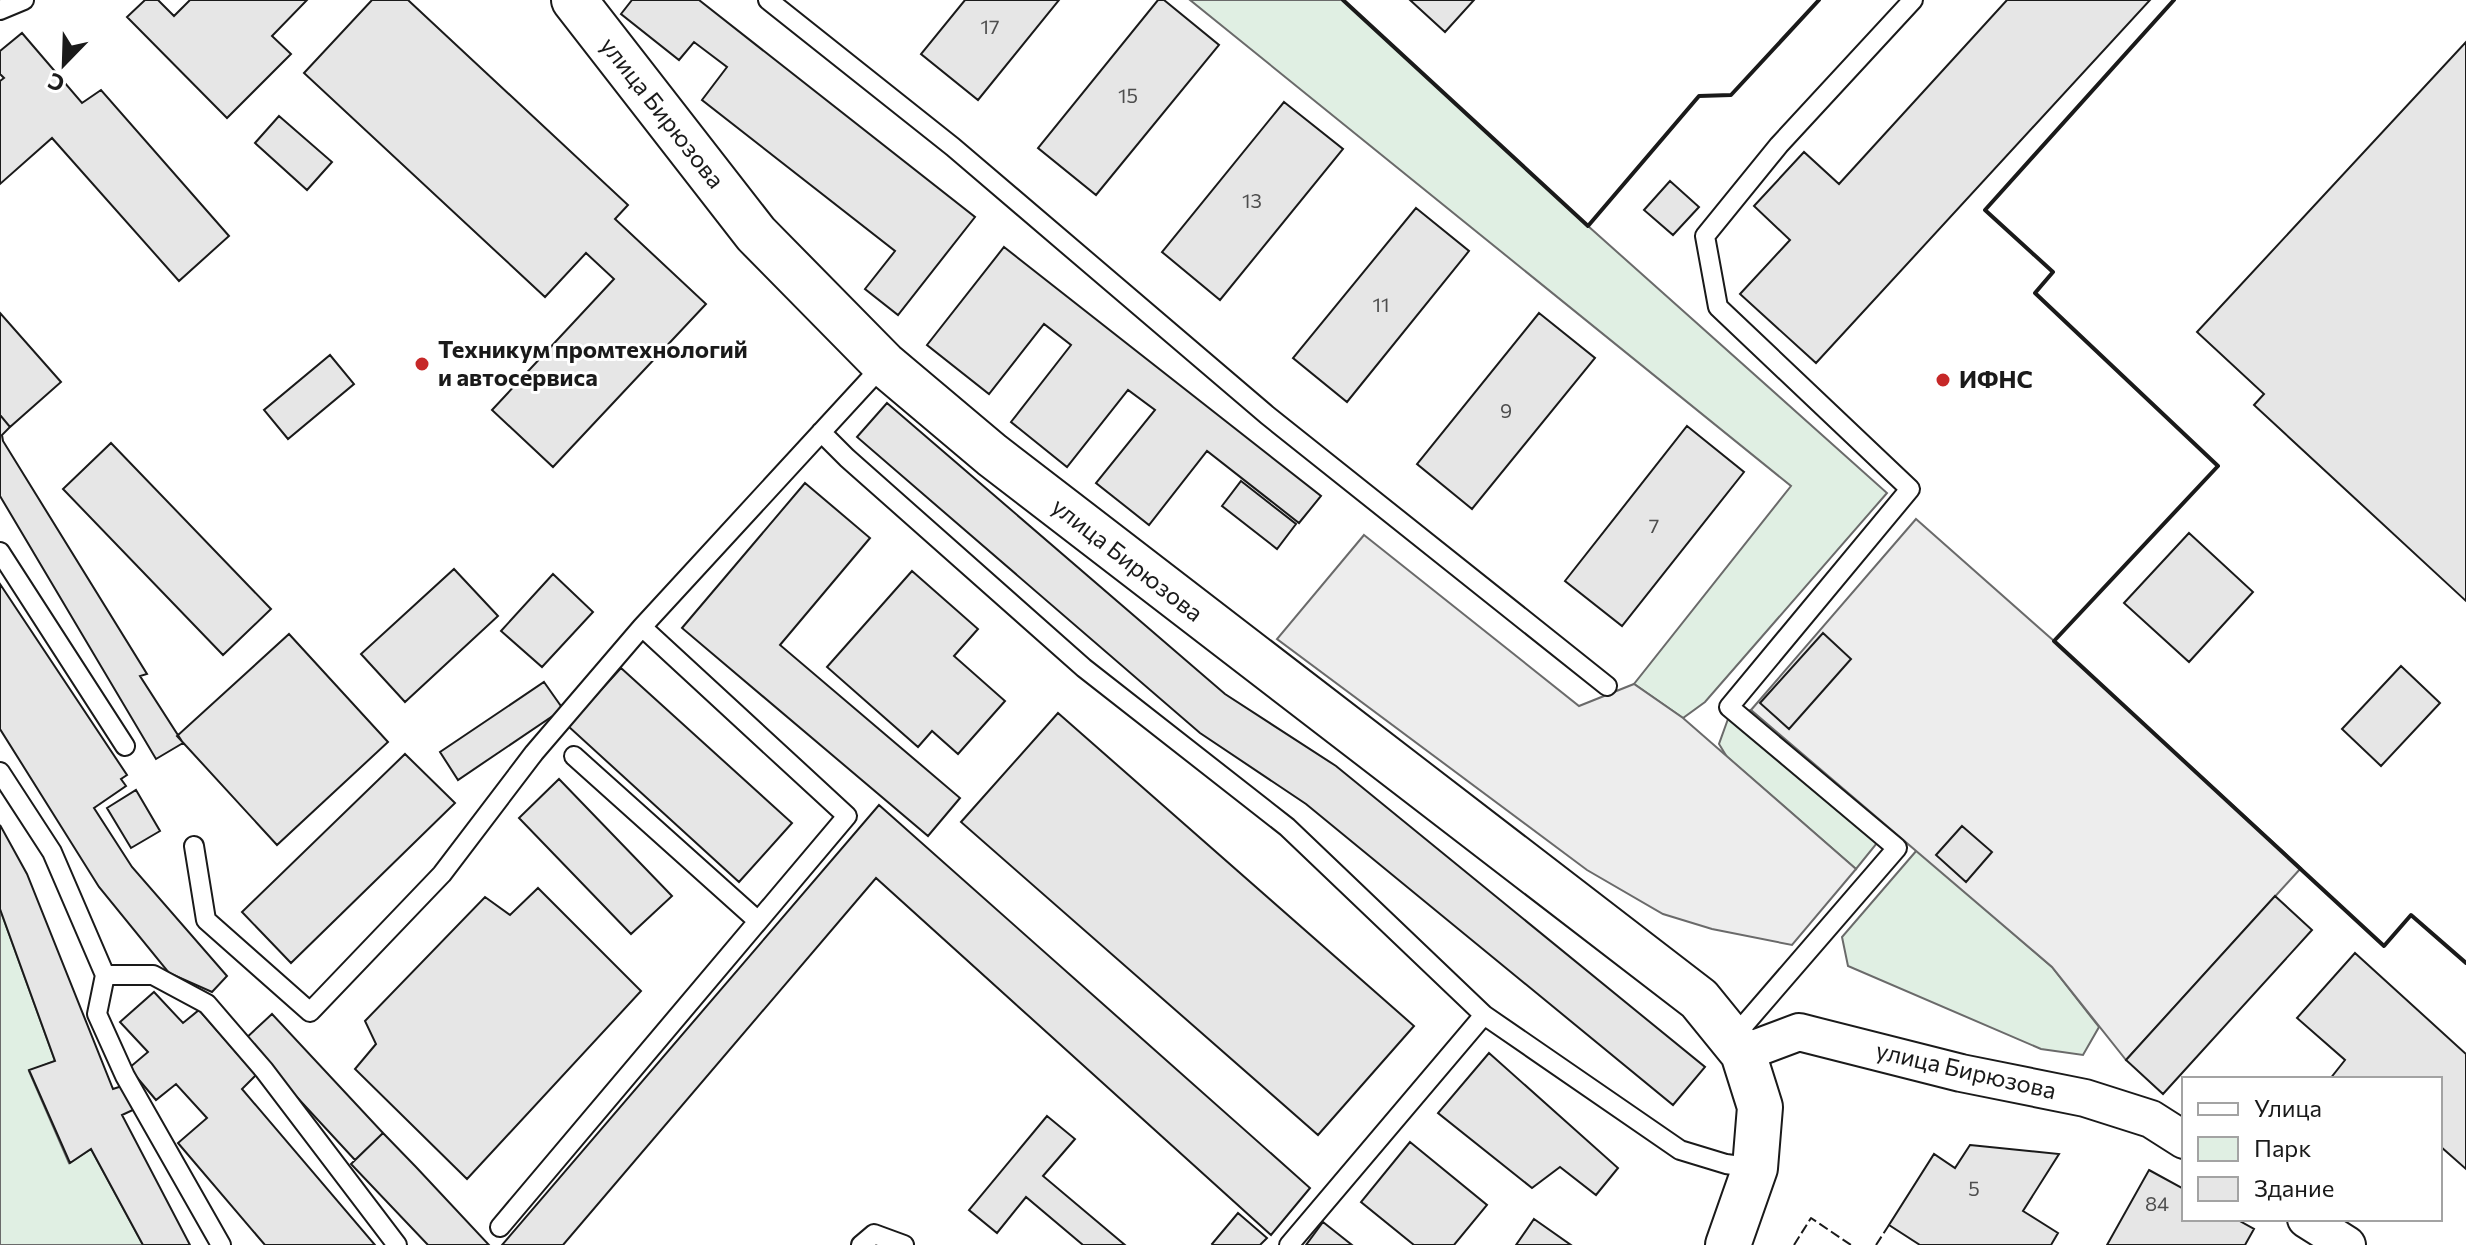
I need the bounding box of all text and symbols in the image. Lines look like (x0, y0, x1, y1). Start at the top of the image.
house number: 17 (980, 14, 1000, 38)
north arrow (24, 24, 104, 104)
street label: улица Бирюзова (595, 31, 731, 193)
text: С (44, 68, 68, 98)
house number: 15 (1118, 83, 1138, 107)
house number: 13 (1242, 188, 1262, 212)
house number: 11 (1372, 292, 1390, 316)
place label: Техникум промтехнологий и автосервиса (438, 334, 748, 391)
marker: Техникум промтехнологий и автосервиса (413, 355, 431, 373)
place label: ИФНС (1959, 364, 2033, 393)
marker: ИФНС (1934, 371, 1952, 389)
house number: 9 (1500, 398, 1512, 422)
street label: улица Бирюзова (1047, 491, 1209, 627)
house number: 7 (1649, 513, 1659, 537)
street label: улица Бирюзова (1873, 1035, 2059, 1104)
legend (2182, 1077, 2442, 1221)
text: Улица (2254, 1093, 2322, 1122)
text: Парк (2254, 1133, 2311, 1162)
text: Здание (2254, 1173, 2334, 1202)
house number: 5 (1968, 1176, 1980, 1200)
house number: 84 (2145, 1191, 2169, 1215)

